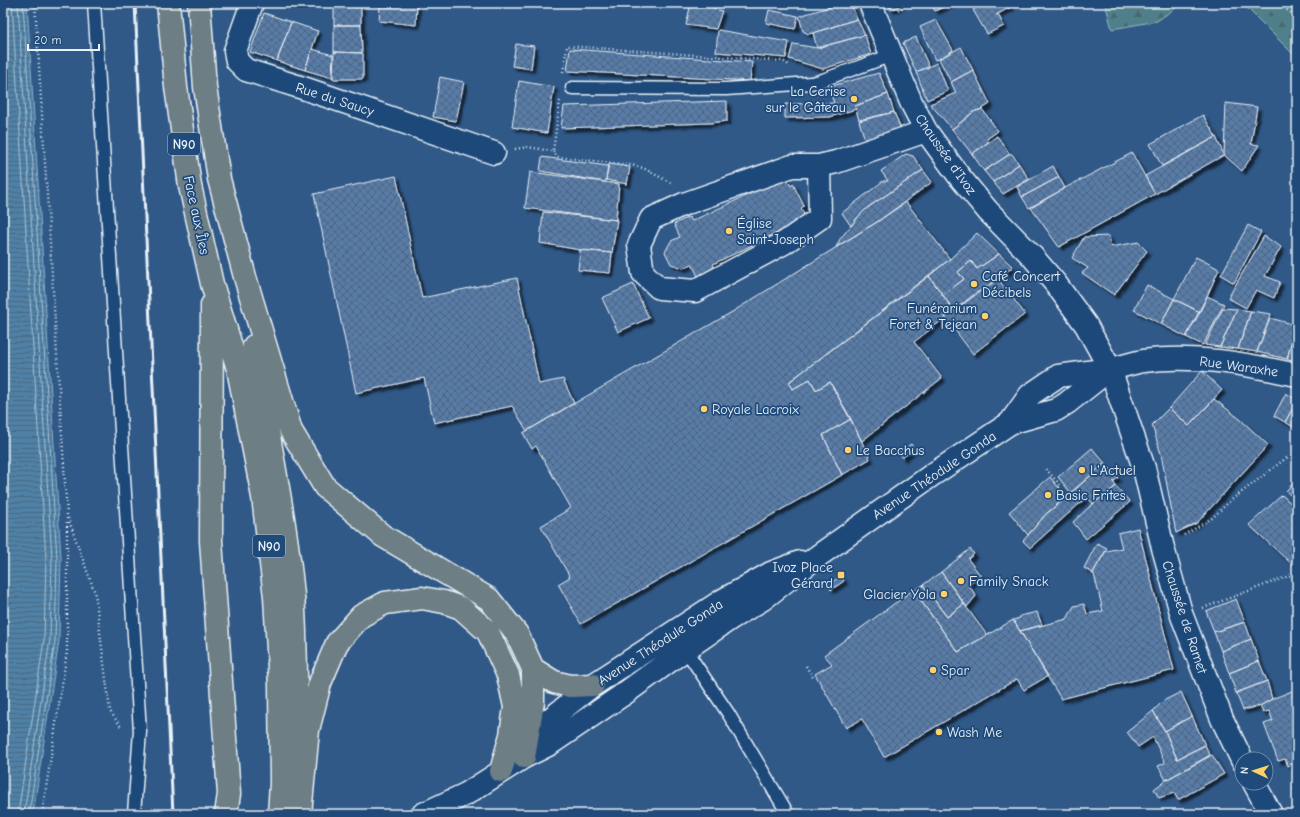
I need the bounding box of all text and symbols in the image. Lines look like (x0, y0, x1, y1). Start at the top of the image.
scale bar (28, 26, 99, 52)
text: 20 m (34, 33, 62, 47)
street label: Rue du Saucy (293, 79, 377, 120)
place label: La Cerise sur le Gâteau (766, 83, 846, 116)
marker: La Cerise sur le Gâteau (849, 94, 859, 104)
street label: Chaussée d'Ivoz (911, 110, 980, 198)
road number: N90 (168, 133, 200, 155)
street label: Face aux Îles (180, 174, 213, 256)
place label: Église Saint-Joseph (737, 215, 814, 248)
marker: Église Saint-Joseph (724, 226, 734, 236)
place label: Café Concert Décibels (982, 268, 1061, 301)
marker: Café Concert Décibels (969, 279, 979, 289)
place label: Funérarium Foret & Tejean (889, 300, 977, 333)
marker: Funérarium Foret & Tejean (980, 311, 990, 321)
street label: Rue Waraxhe (1199, 353, 1279, 380)
place label: Royale Lacroix (712, 401, 799, 418)
marker: Royale Lacroix (699, 404, 709, 414)
street label: Avenue Théodule Gonda (869, 428, 999, 523)
place label: Le Bacchus (856, 442, 925, 459)
marker: Le Bacchus (843, 445, 853, 455)
place label: L'Actuel (1090, 462, 1136, 479)
marker: L'Actuel (1077, 465, 1087, 475)
place label: Basic Frites (1056, 487, 1126, 504)
marker: Basic Frites (1043, 490, 1053, 500)
road number: N90 (253, 535, 285, 557)
street label: Chaussée de Ramet (1158, 558, 1211, 677)
place label: Ivoz Place Gérard (772, 559, 833, 592)
marker: Ivoz Place Gérard (836, 570, 846, 580)
place label: Family Snack (969, 573, 1049, 590)
marker: Family Snack (956, 576, 966, 586)
place label: Glacier Yola (863, 586, 936, 603)
marker: Glacier Yola (939, 589, 949, 599)
street label: Avenue Théodule Gonda (595, 596, 726, 689)
place label: Spar (941, 662, 969, 679)
marker: Spar (928, 665, 938, 675)
place label: Wash Me (947, 724, 1002, 741)
marker: Wash Me (934, 727, 944, 737)
north arrow (1234, 751, 1274, 791)
text: N (1238, 766, 1251, 774)

